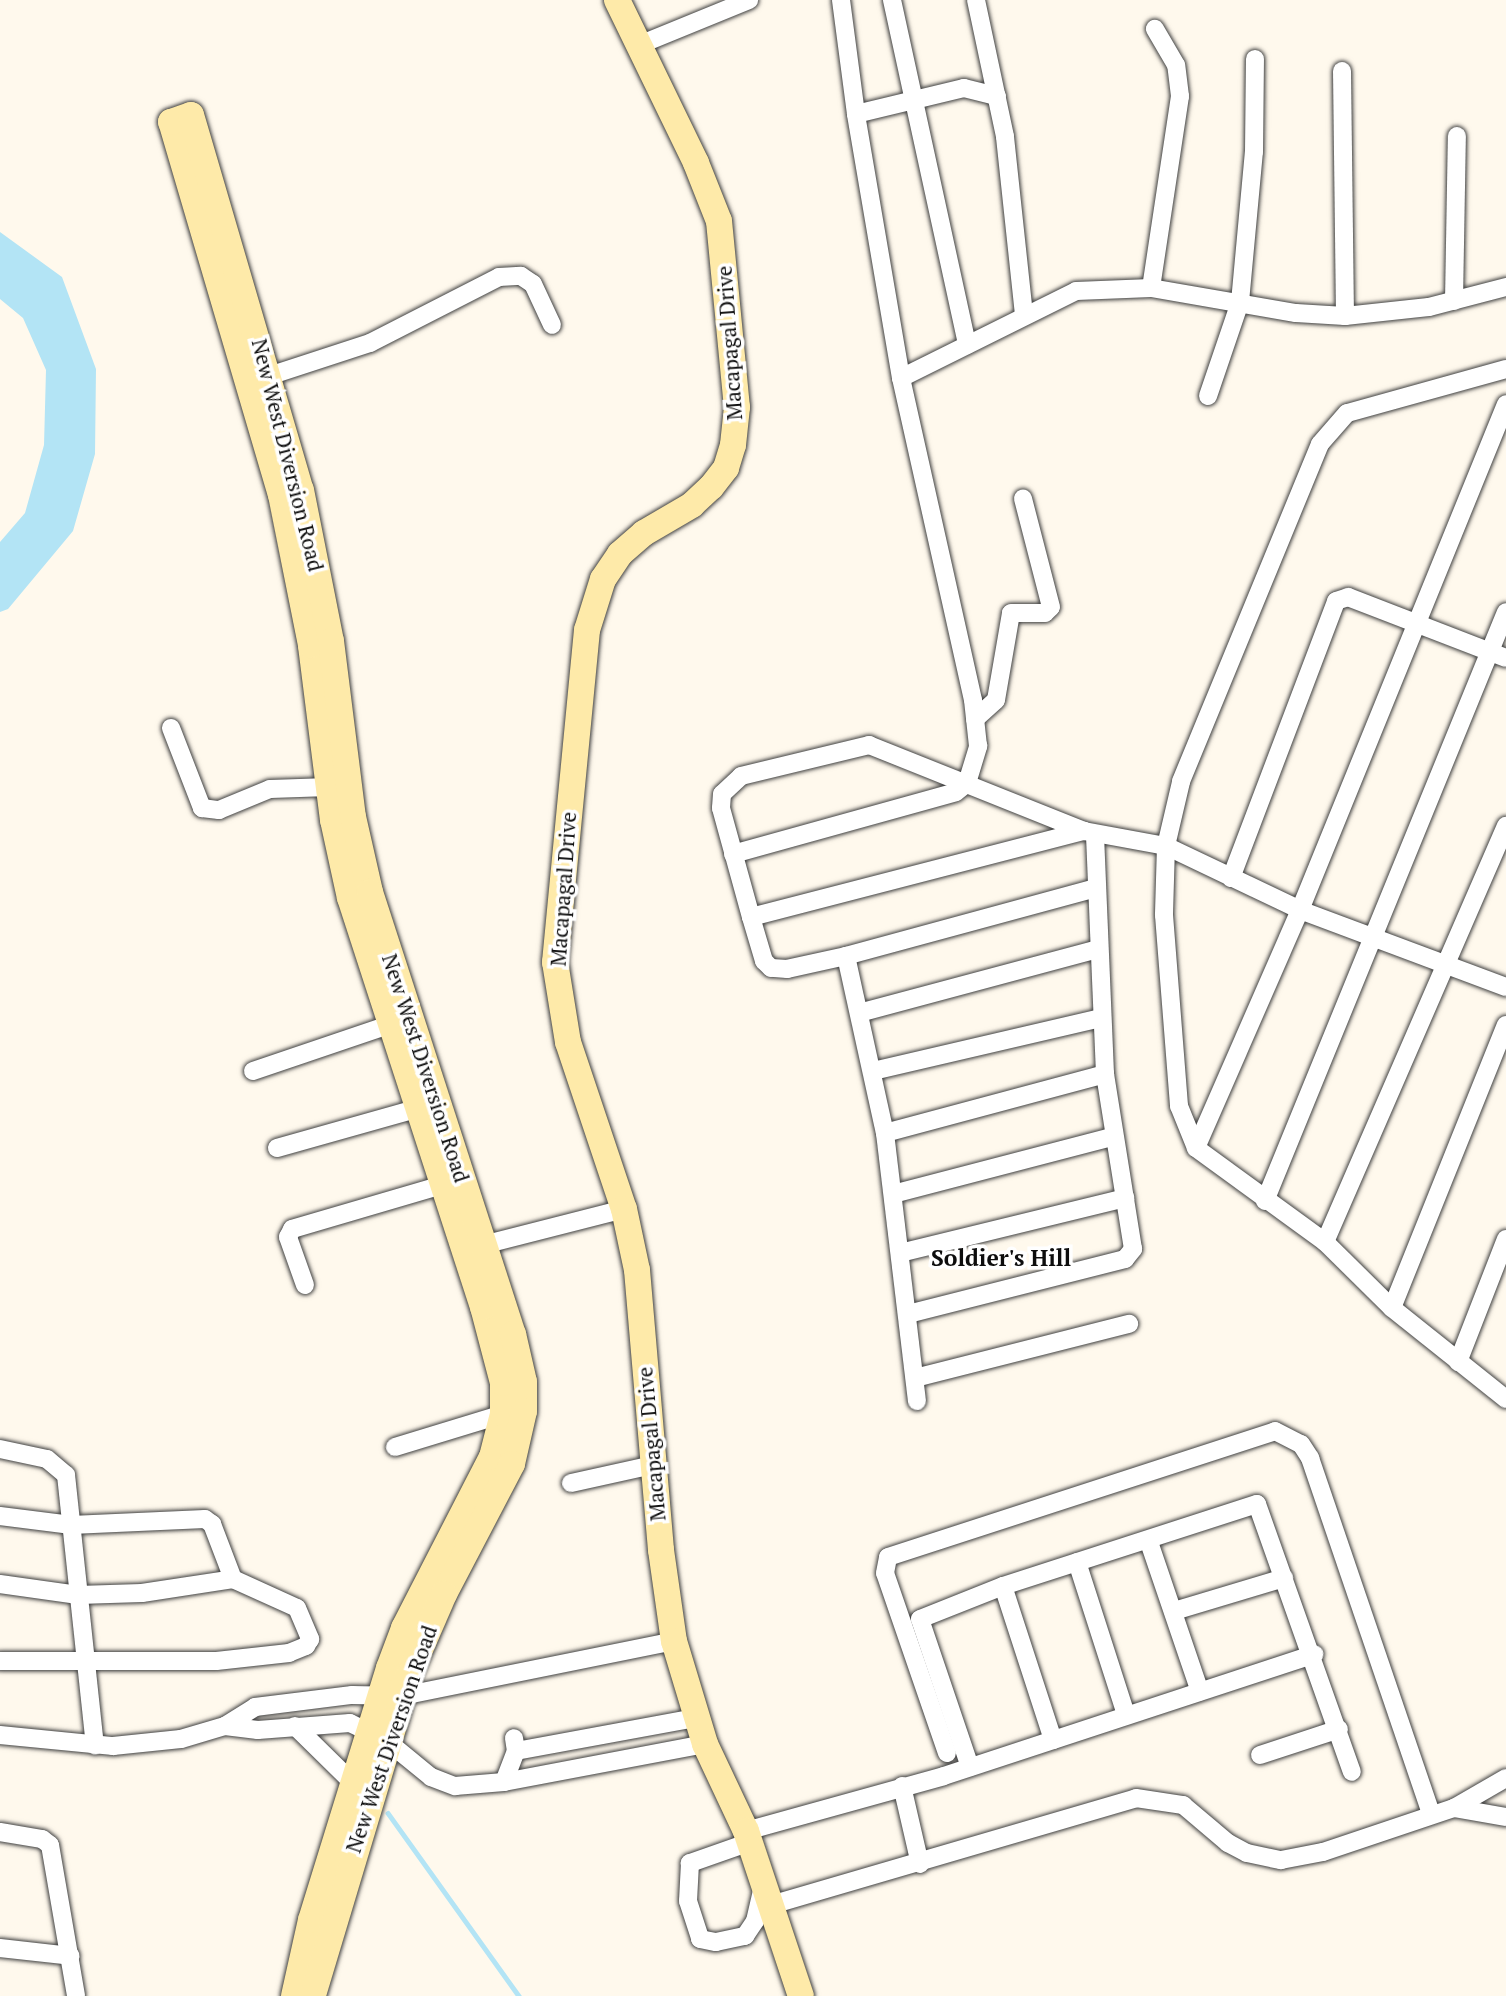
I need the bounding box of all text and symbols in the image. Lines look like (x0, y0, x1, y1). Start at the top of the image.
street label: Macapagal Drive (711, 265, 747, 421)
street label: New West Diversion Road (247, 336, 329, 574)
street label: Macapagal Drive (545, 811, 581, 967)
street label: New West Diversion Road (377, 951, 475, 1185)
district label: Soldier's Hill (931, 1244, 1071, 1272)
street label: Macapagal Drive (632, 1366, 670, 1522)
street label: New West Diversion Road (340, 1622, 442, 1856)

